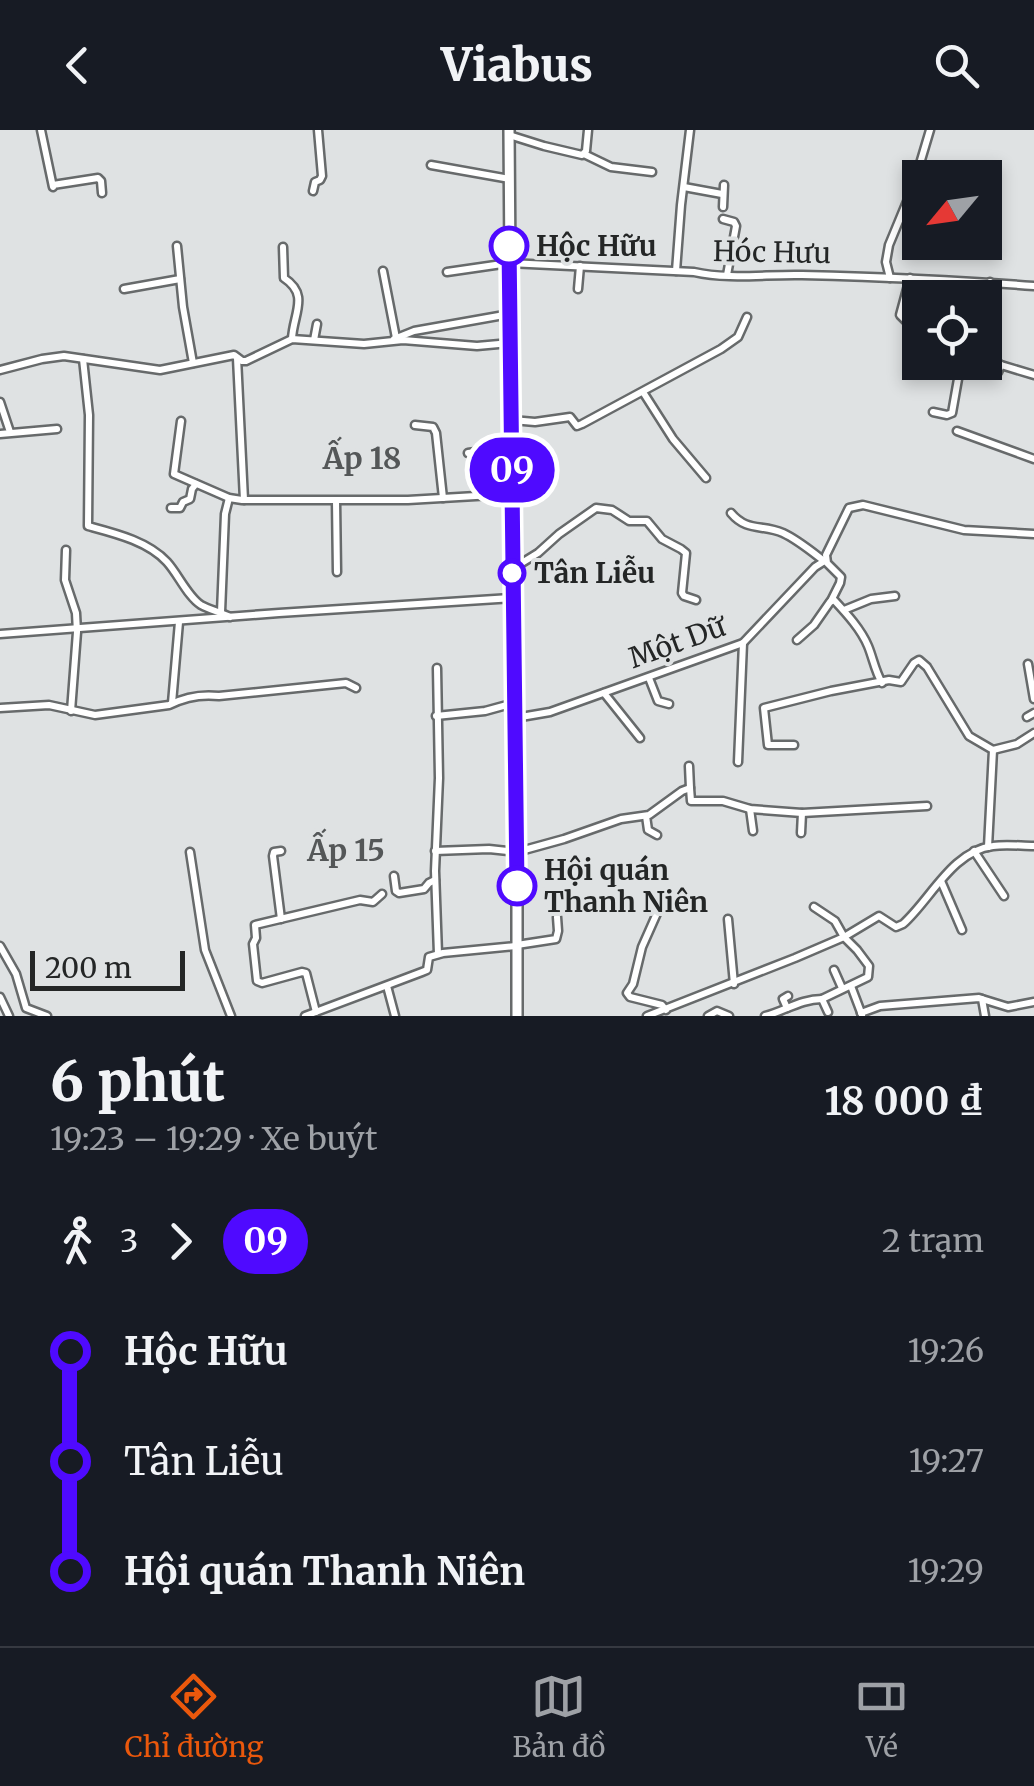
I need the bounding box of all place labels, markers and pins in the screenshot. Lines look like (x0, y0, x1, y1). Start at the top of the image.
marker: Hộc Hữu (490, 227, 528, 265)
place label: Hộc Hữu (536, 228, 657, 264)
place label: Tân Liễu (534, 555, 655, 591)
marker: Tân Liễu (499, 560, 525, 586)
place label: Hội quán Thanh Niên (544, 852, 708, 920)
marker: Hội quán Thanh Niên (498, 867, 536, 905)

